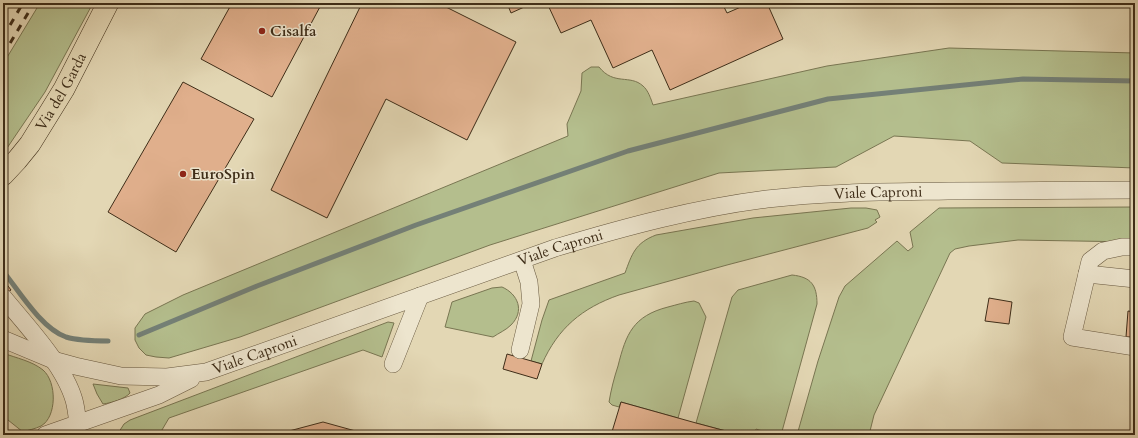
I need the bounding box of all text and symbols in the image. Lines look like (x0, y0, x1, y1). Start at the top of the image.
place label: Cisalfa (270, 21, 317, 41)
marker: Cisalfa (257, 26, 267, 36)
street label: Via del Garda (31, 49, 91, 134)
place label: EuroSpin (191, 164, 255, 184)
marker: EuroSpin (178, 169, 188, 179)
street label: Viale Caproni (833, 181, 922, 204)
street label: Viale Caproni (515, 225, 605, 271)
street label: Viale Caproni (209, 330, 300, 379)

